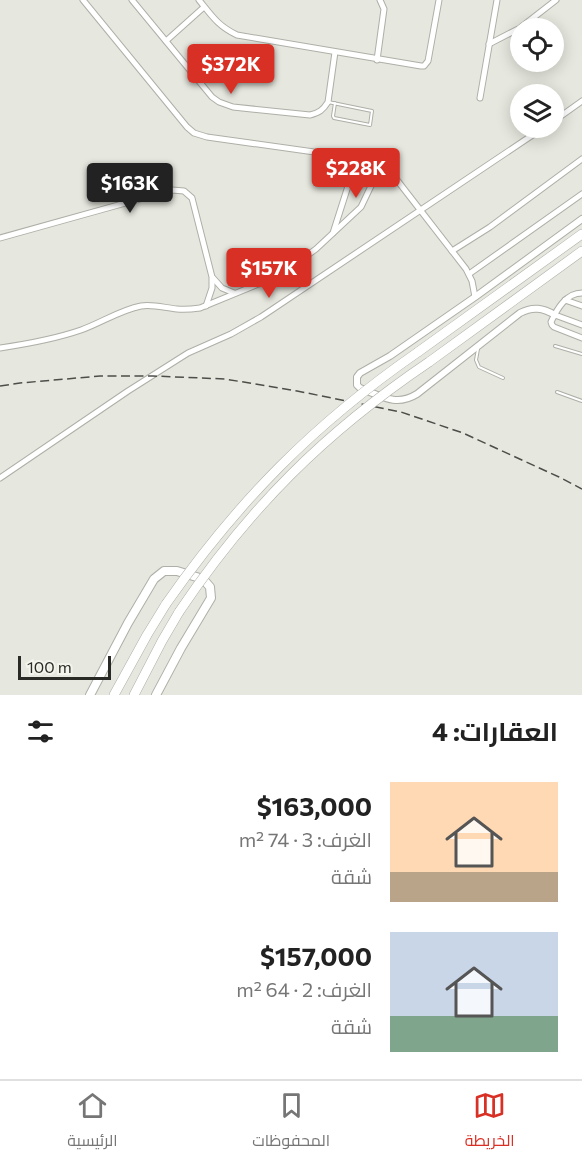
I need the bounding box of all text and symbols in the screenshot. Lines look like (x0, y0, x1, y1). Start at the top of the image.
map controls (510, 18, 564, 138)
button: locate (510, 18, 564, 72)
pin: $372K (189, 44, 273, 95)
text: $372K (201, 51, 261, 75)
button: layers (510, 84, 564, 138)
pin: $228K (314, 148, 398, 199)
text: $228K (326, 155, 386, 179)
pin: $163K (88, 163, 172, 214)
text: $163K (101, 170, 159, 194)
pin: $157K (227, 248, 311, 299)
text: $157K (240, 255, 298, 279)
scale bar (18, 653, 111, 680)
text: 100 m (27, 657, 72, 676)
icon: filters (24, 715, 57, 748)
text: العقارات: 4 (432, 715, 558, 746)
text: $163,000 (257, 790, 372, 821)
icon: home (438, 806, 510, 878)
text: الغرف: 3 · 74 m² (239, 827, 372, 851)
text: شقة (331, 864, 372, 888)
text: $157,000 (260, 940, 372, 971)
icon: home (438, 956, 510, 1028)
text: الغرف: 2 · 64 m² (236, 977, 372, 1001)
text: شقة (331, 1014, 372, 1038)
tab: الرئيسية (67, 1089, 118, 1155)
tab: المحفوظات (252, 1089, 330, 1155)
tab: الخريطة (465, 1089, 515, 1155)

